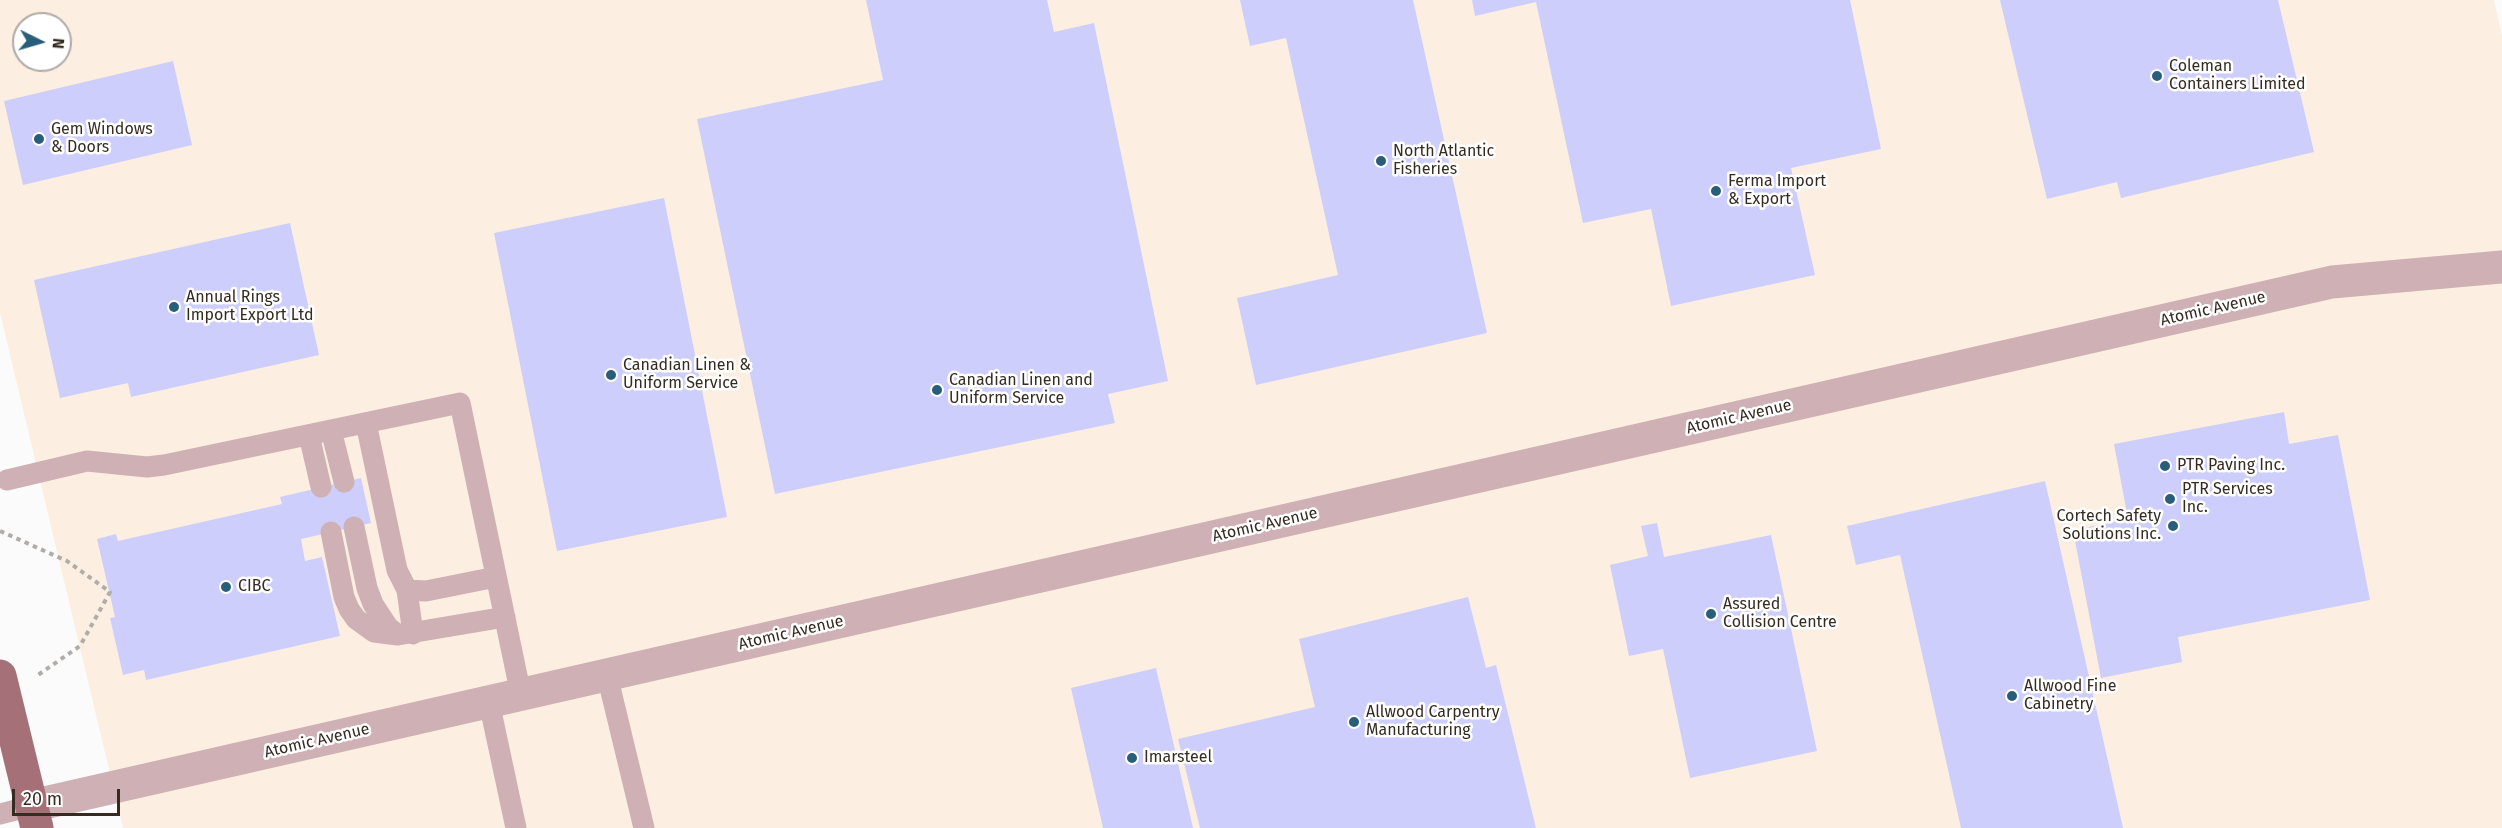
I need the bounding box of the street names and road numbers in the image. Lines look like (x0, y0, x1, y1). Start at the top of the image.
street label: Atomic Avenue (2159, 288, 2267, 330)
street label: Atomic Avenue (1685, 396, 1793, 438)
street label: Atomic Avenue (1211, 504, 1319, 546)
street label: Atomic Avenue (737, 612, 845, 654)
street label: Atomic Avenue (263, 720, 371, 762)

